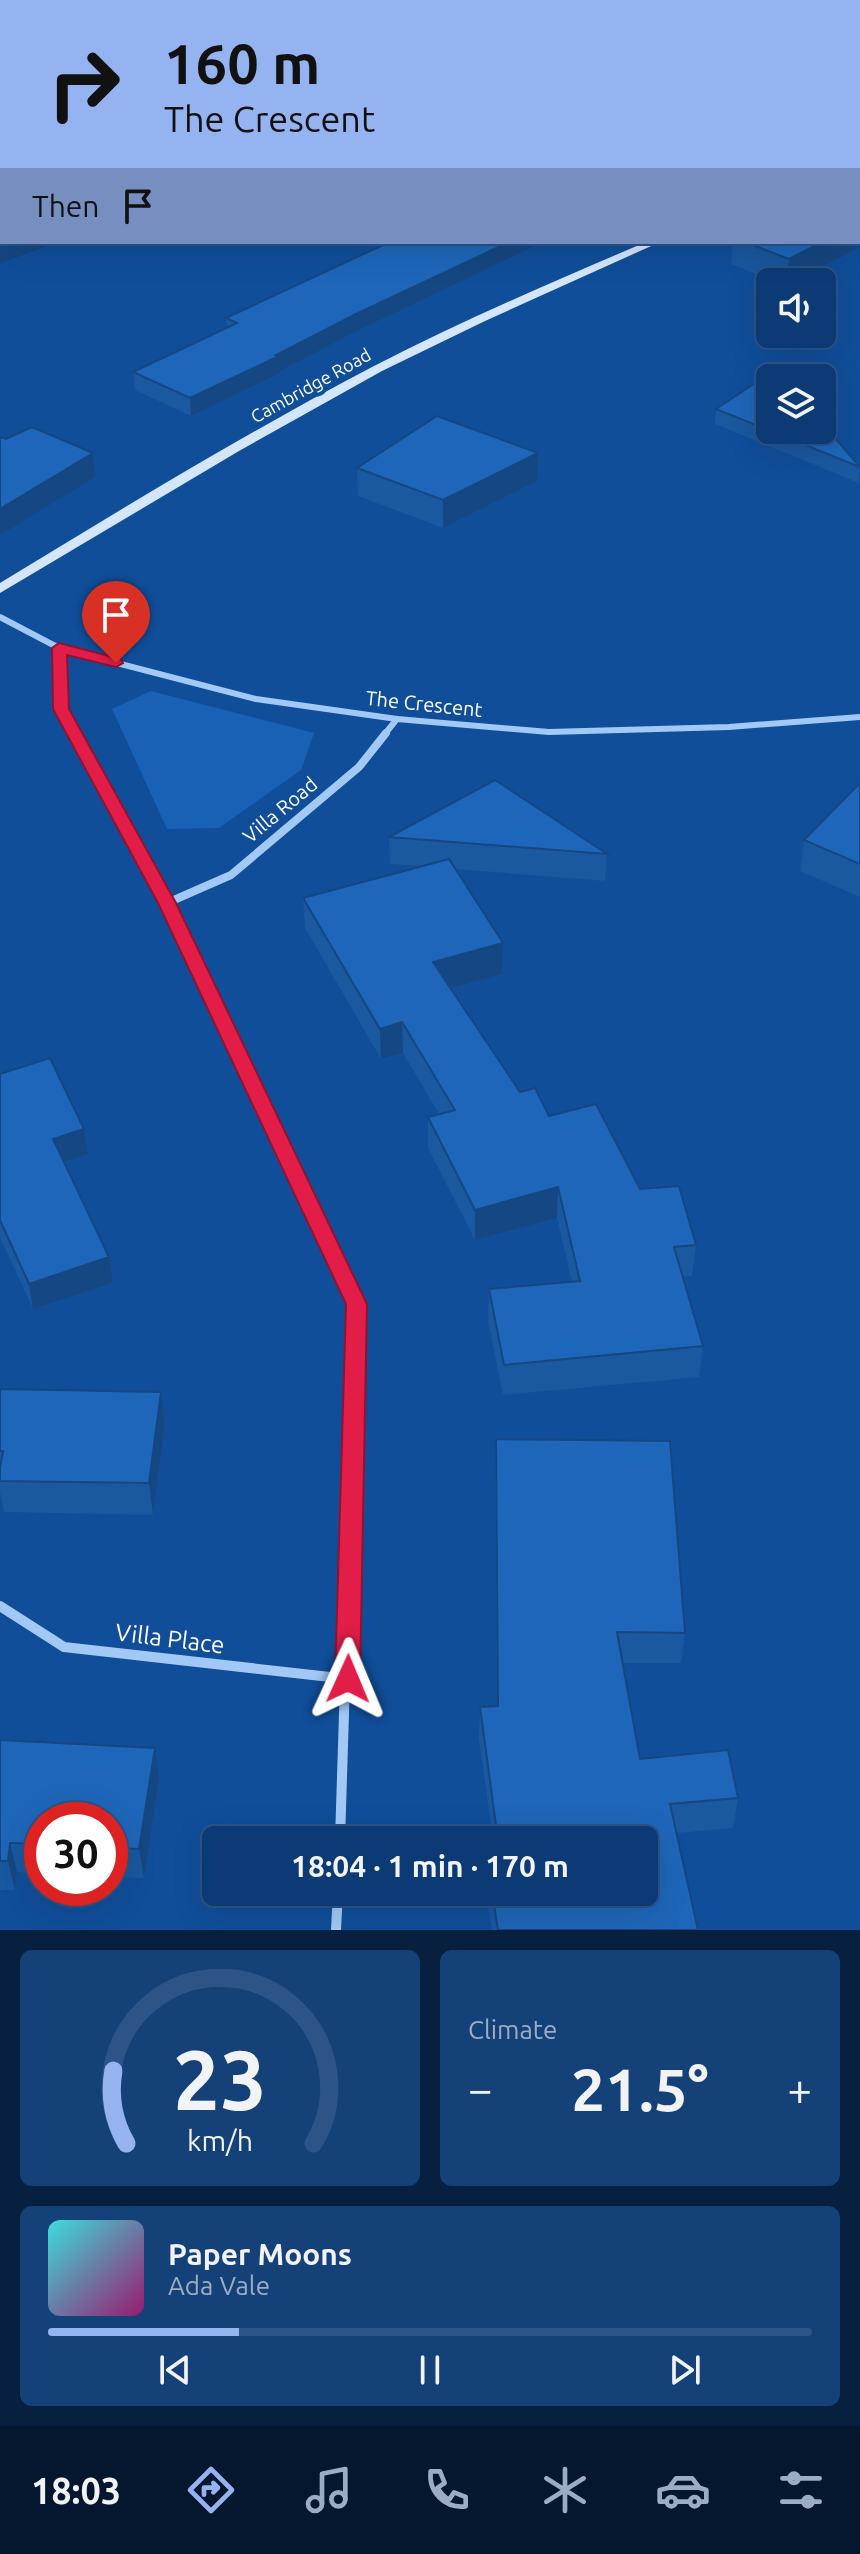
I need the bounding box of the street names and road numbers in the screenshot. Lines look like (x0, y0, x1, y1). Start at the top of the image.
street label: Cambridge Road (247, 344, 374, 426)
street label: The Crescent (365, 686, 484, 721)
street label: Villa Road (238, 772, 321, 847)
street label: Villa Place (114, 1618, 226, 1659)

